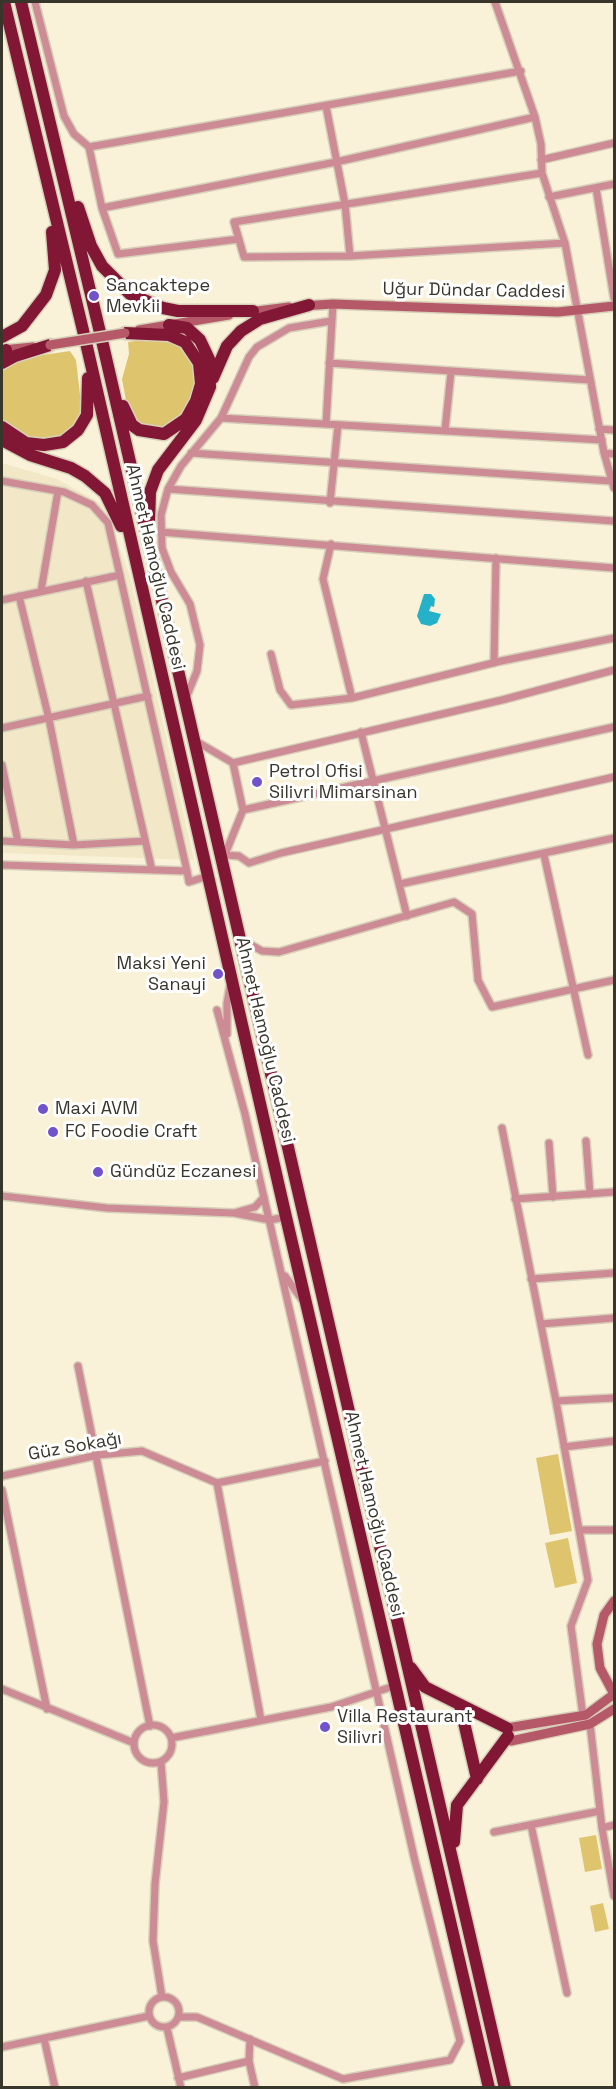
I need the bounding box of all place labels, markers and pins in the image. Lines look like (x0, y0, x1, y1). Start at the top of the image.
place label: Sancaktepe Mevkii (106, 275, 210, 318)
marker: Sancaktepe Mevkii (87, 289, 101, 303)
place label: Petrol Ofisi Silivri Mimarsinan (269, 761, 418, 804)
marker: Petrol Ofisi Silivri Mimarsinan (250, 775, 264, 789)
place label: Maksi Yeni Sanayi (117, 953, 206, 996)
marker: Maksi Yeni Sanayi (211, 967, 225, 981)
place label: Maxi AVM (55, 1098, 138, 1120)
marker: Maxi AVM (36, 1102, 50, 1116)
place label: FC Foodie Craft (65, 1121, 198, 1143)
marker: FC Foodie Craft (46, 1125, 60, 1139)
place label: Gündüz Eczanesi (110, 1161, 256, 1183)
marker: Gündüz Eczanesi (91, 1165, 105, 1179)
place label: Villa Restaurant Silivri (337, 1706, 473, 1748)
marker: Villa Restaurant Silivri (318, 1720, 332, 1734)

